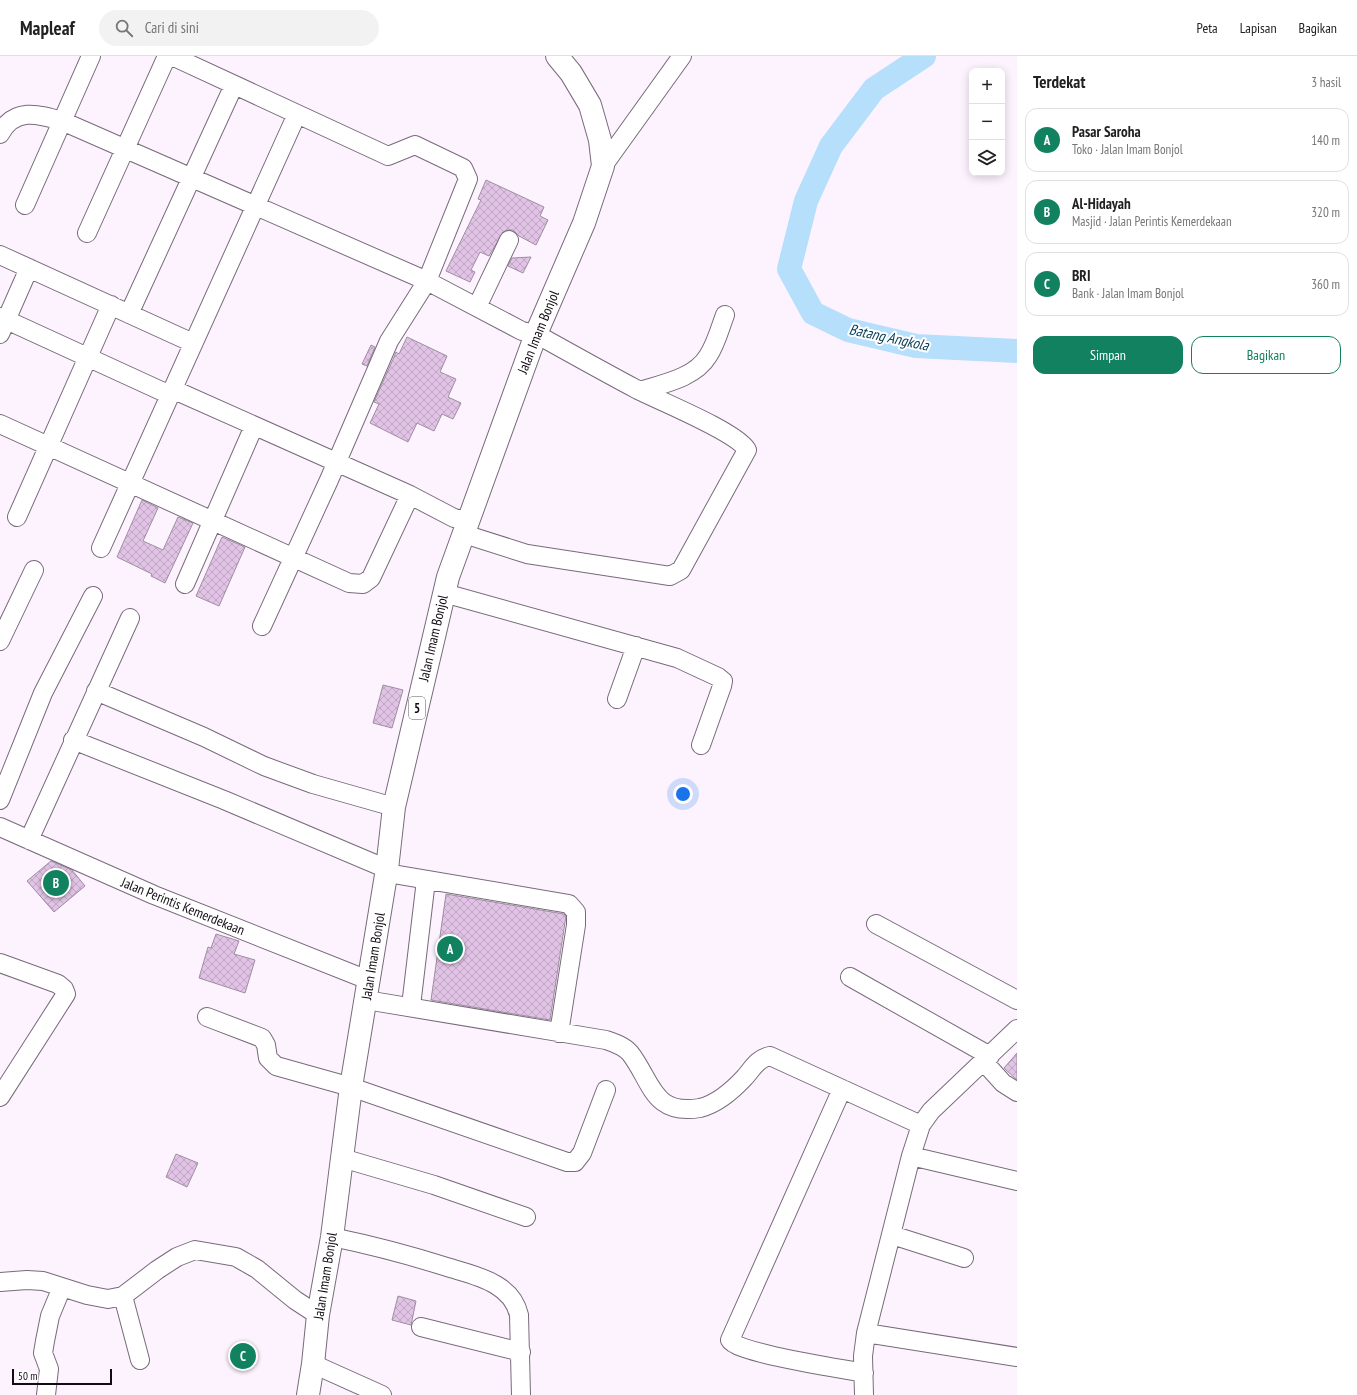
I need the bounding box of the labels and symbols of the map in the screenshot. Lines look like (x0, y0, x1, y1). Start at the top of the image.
street label: Jalan Imam Bonjol (513, 287, 563, 377)
water label: Batang Angkola (847, 319, 931, 355)
street label: Jalan Imam Bonjol (414, 592, 452, 684)
road number: 5 (409, 697, 425, 719)
your location (673, 784, 693, 804)
pin: B (43, 868, 69, 898)
street label: Jalan Perintis Kemerdekaan (118, 873, 247, 939)
street label: Jalan Imam Bonjol (357, 910, 389, 1002)
pin: A (437, 934, 463, 964)
street label: Jalan Imam Bonjol (309, 1230, 341, 1322)
pin: C (230, 1341, 256, 1371)
scale bar (12, 1367, 112, 1386)

